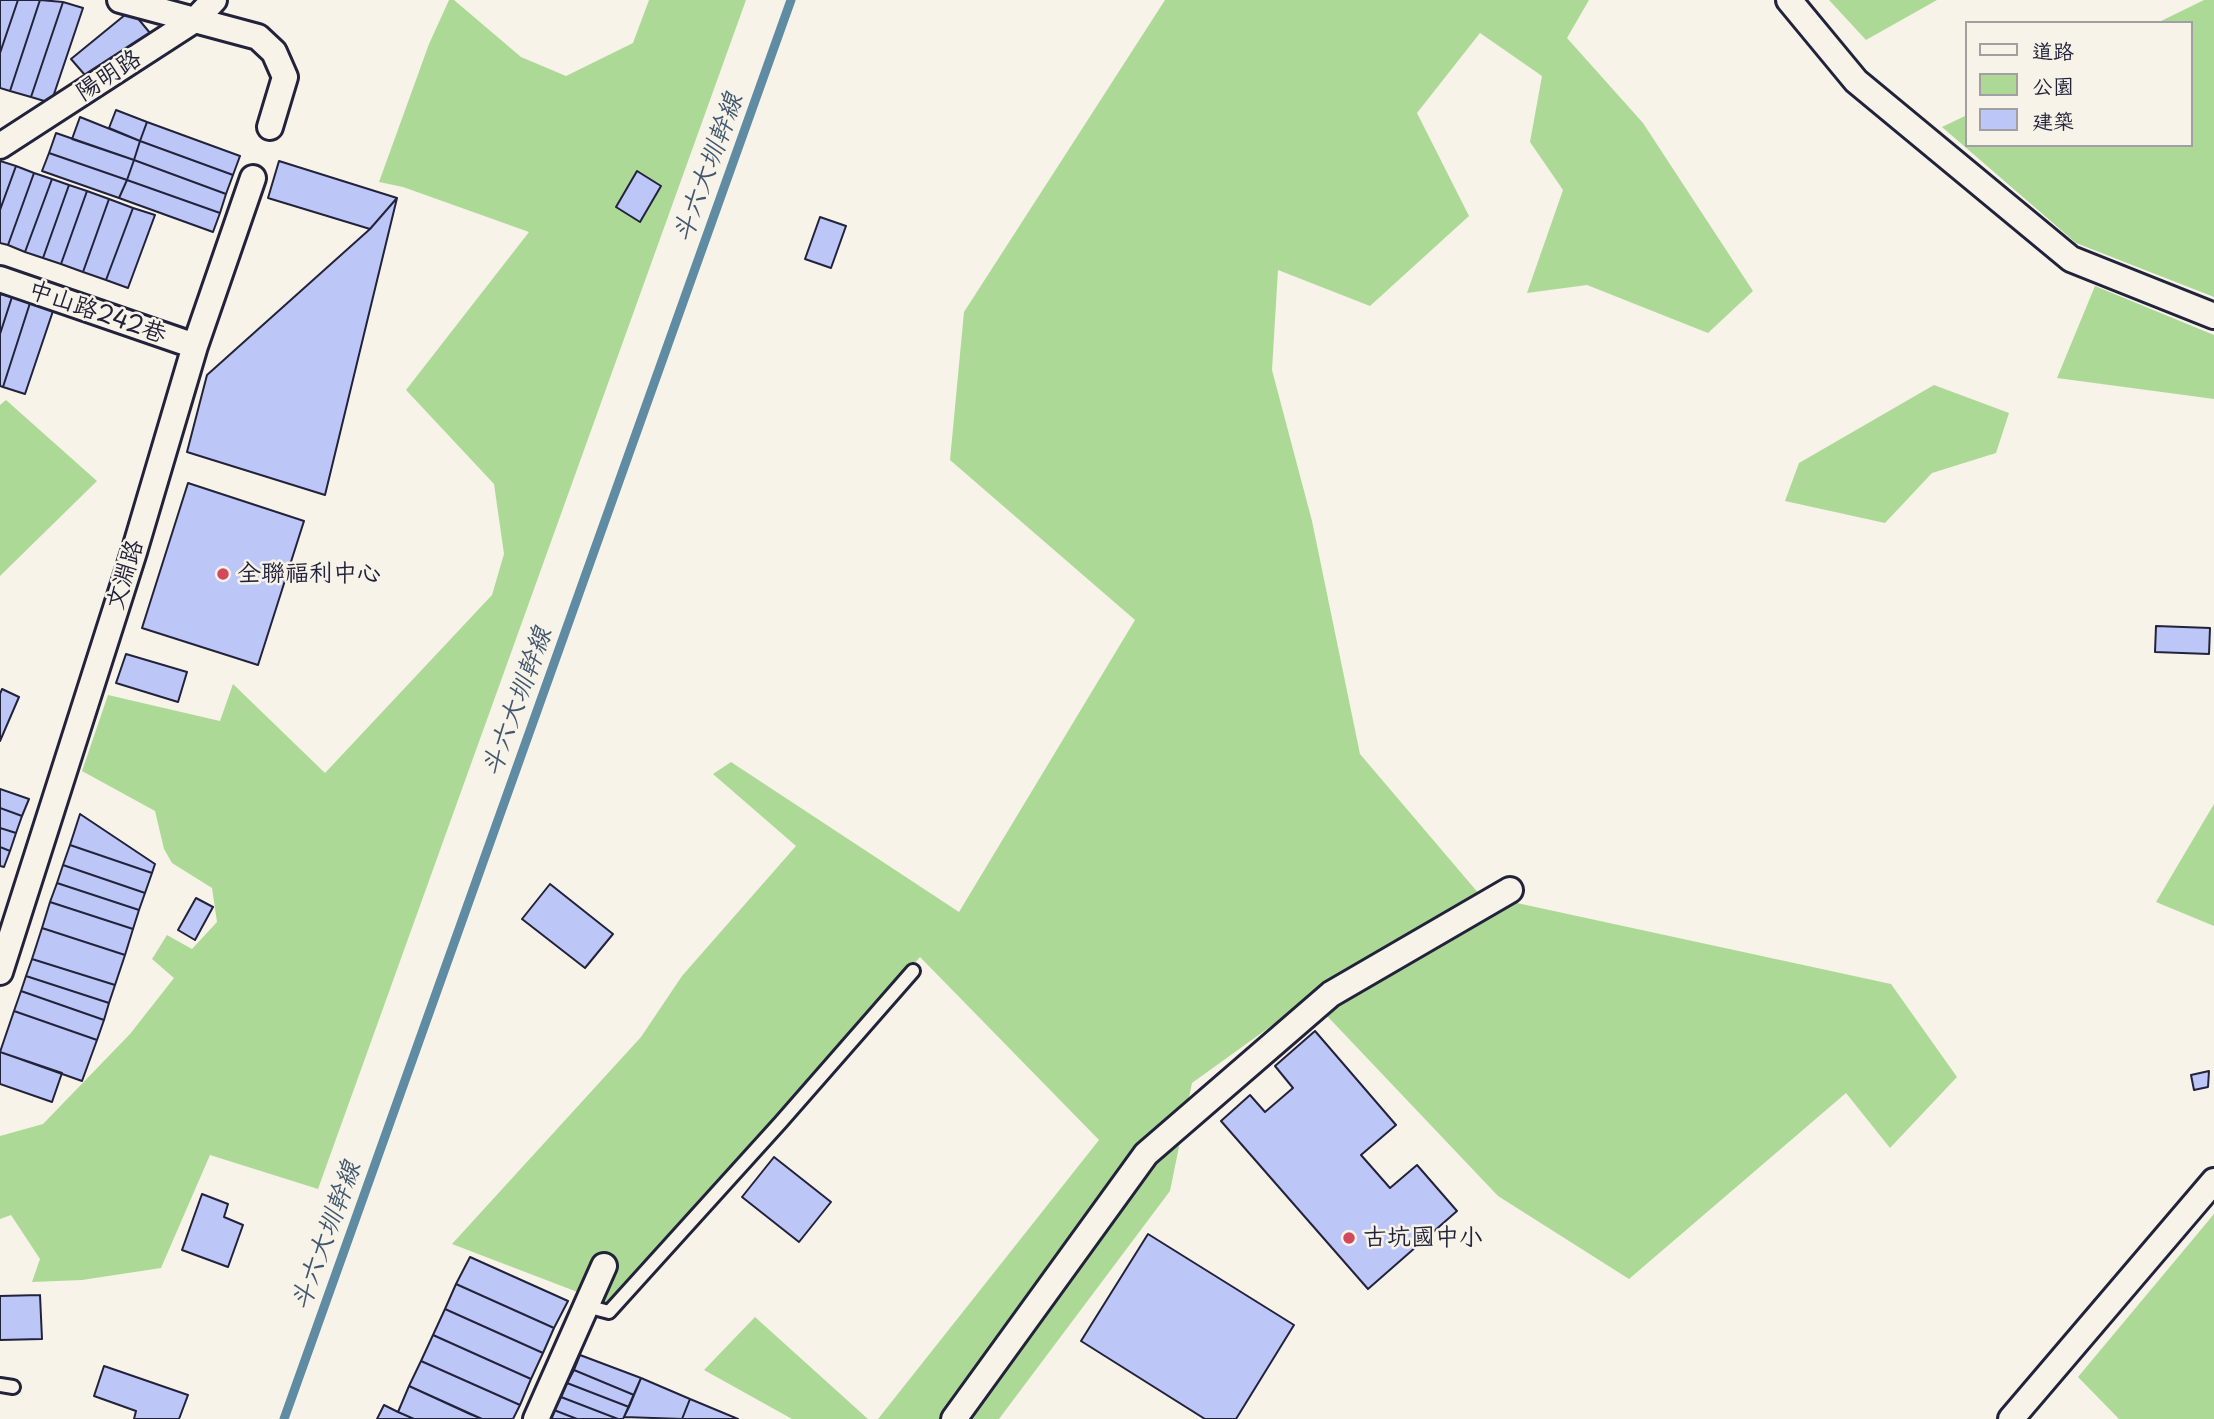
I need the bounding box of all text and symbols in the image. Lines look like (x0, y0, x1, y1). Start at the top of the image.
legend (1966, 21, 2193, 147)
text: 道路 (2032, 34, 2074, 66)
street label: 陽明路 (71, 44, 147, 108)
text: 公園 (2032, 69, 2074, 101)
water label: 斗六大圳幹線 (668, 89, 750, 247)
text: 建築 (2032, 104, 2074, 136)
street label: 中山路242巷 (24, 276, 170, 350)
street label: 文淵路 (102, 536, 150, 614)
place label: 全聯福利中心 (237, 560, 381, 588)
marker: 全聯福利中心 (215, 566, 231, 582)
water label: 斗六大圳幹線 (477, 623, 559, 781)
water label: 斗六大圳幹線 (286, 1157, 368, 1315)
place label: 古坑國中小 (1363, 1224, 1483, 1252)
marker: 古坑國中小 (1341, 1230, 1357, 1246)

